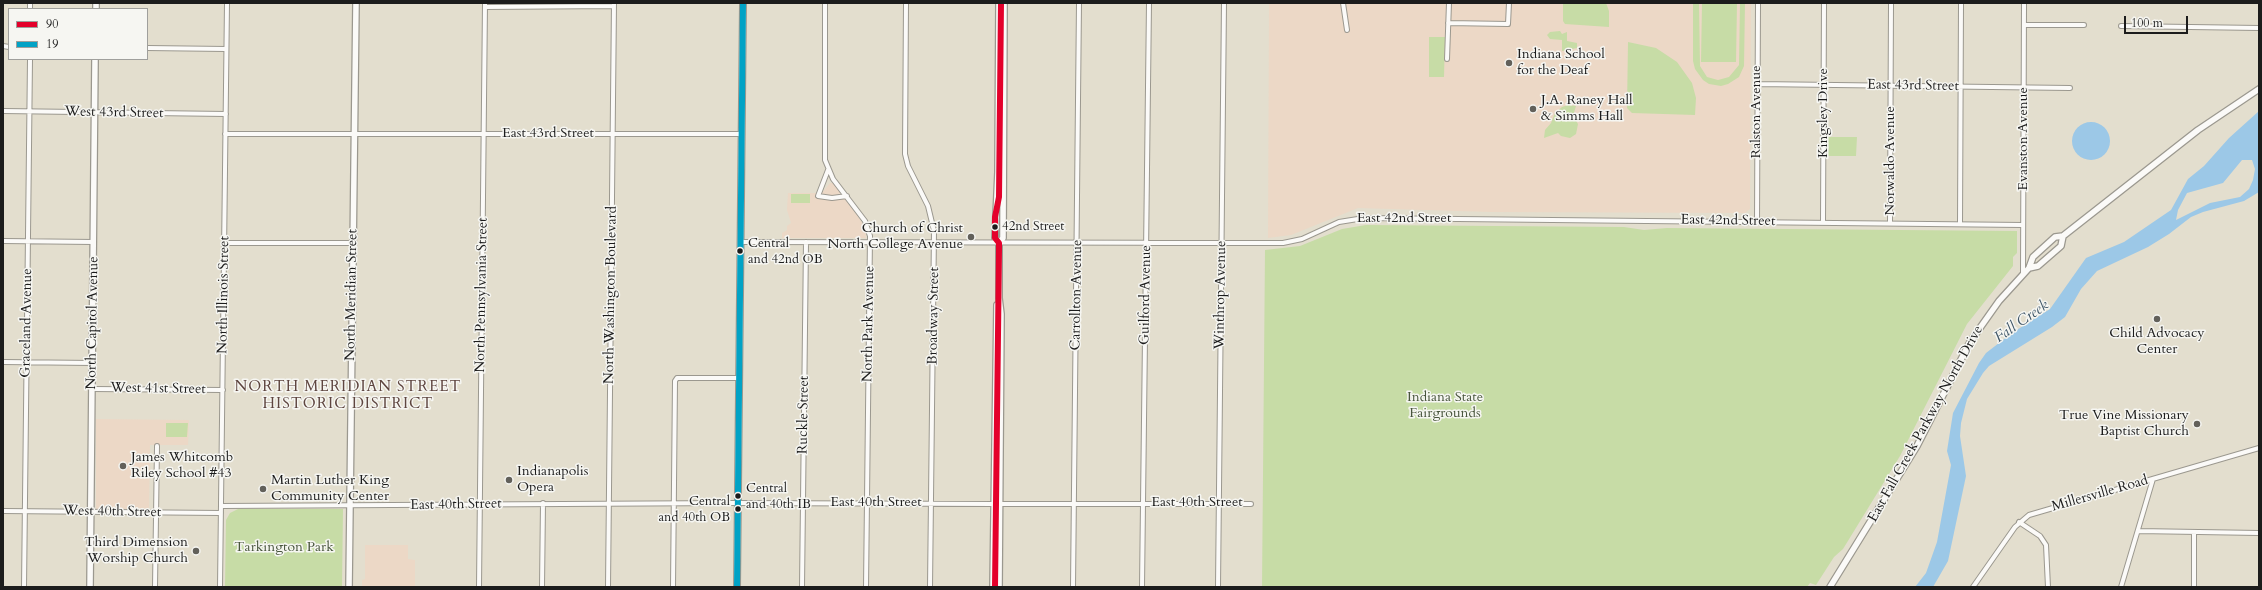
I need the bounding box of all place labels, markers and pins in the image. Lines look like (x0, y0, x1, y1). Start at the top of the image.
place label: Indiana School for the Deaf (1517, 47, 1605, 80)
marker: Indiana School for the Deaf (1504, 58, 1514, 68)
place label: J.A. Raney Hall & Simms Hall (1541, 93, 1633, 126)
marker: J.A. Raney Hall & Simms Hall (1528, 104, 1538, 114)
place label: 42nd Street (1002, 219, 1064, 235)
place label: Church of Christ North College Avenue (827, 221, 963, 254)
marker: 42nd Street (990, 222, 1000, 232)
marker: Church of Christ North College Avenue (966, 232, 976, 242)
place label: Central and 42nd OB (748, 236, 823, 267)
marker: Central and 42nd OB (735, 246, 745, 256)
marker: Child Advocacy Center (2152, 314, 2162, 324)
place label: Child Advocacy Center (2109, 326, 2205, 358)
place label: True Vine Missionary Baptist Church (2059, 408, 2189, 440)
marker: True Vine Missionary Baptist Church (2192, 419, 2202, 429)
place label: James Whitcomb Riley School #43 (131, 450, 233, 482)
marker: James Whitcomb Riley School #43 (118, 461, 128, 471)
place label: Indianapolis Opera (517, 464, 588, 496)
place label: Martin Luther King Community Center (271, 473, 389, 506)
marker: Indianapolis Opera (504, 475, 514, 485)
place label: Central and 40th IB (746, 481, 811, 512)
marker: Martin Luther King Community Center (258, 484, 268, 494)
marker: Central and 40th IB (733, 491, 743, 501)
place label: Central and 40th OB (658, 494, 730, 525)
marker: Central and 40th OB (733, 504, 743, 514)
place label: Third Dimension Worship Church (84, 535, 188, 568)
marker: Third Dimension Worship Church (191, 546, 201, 556)

